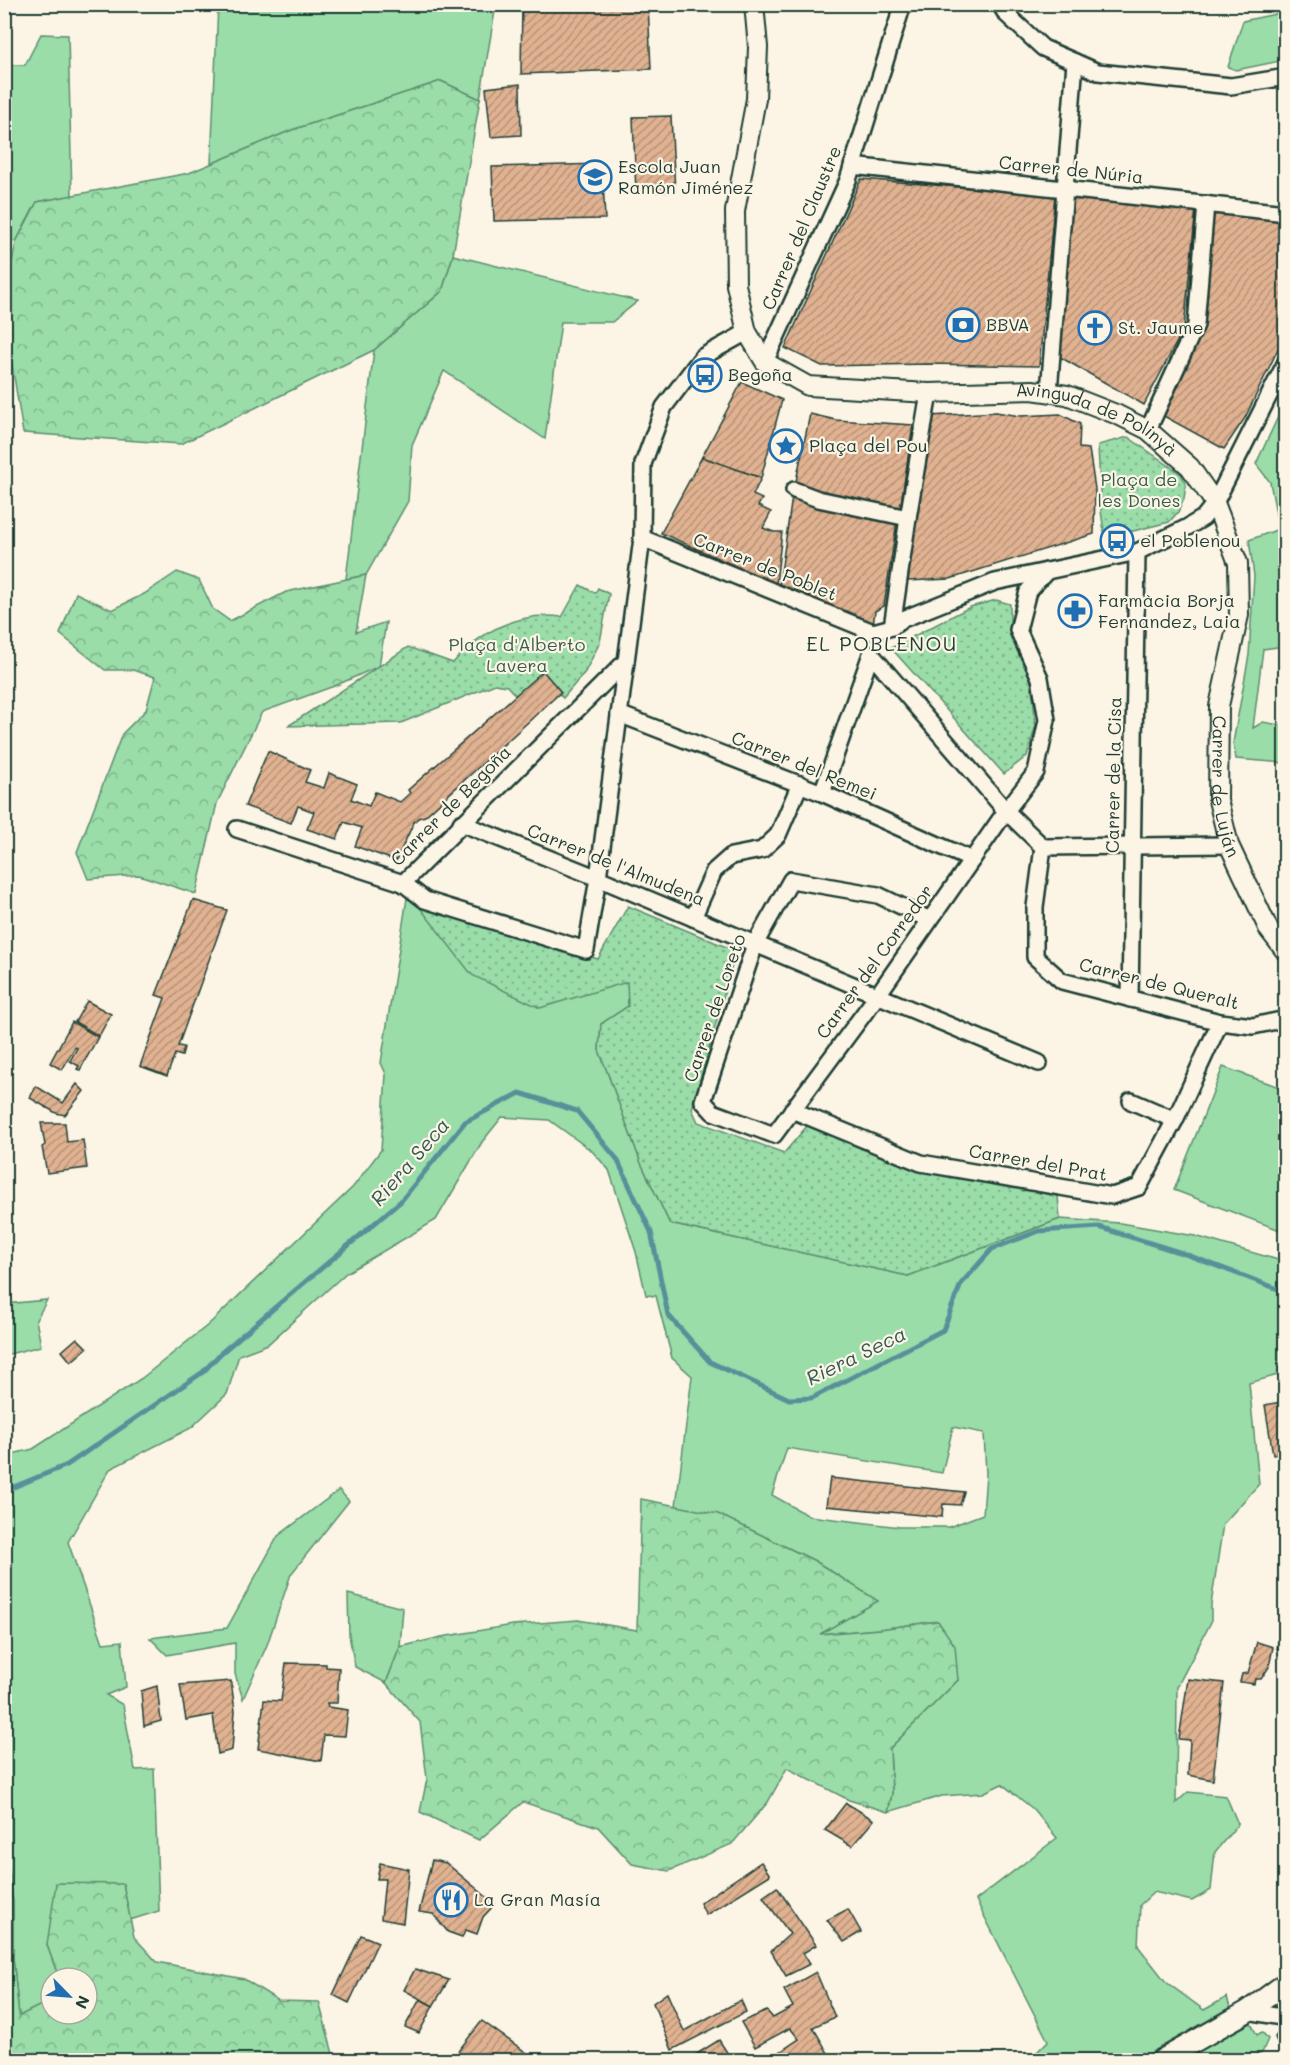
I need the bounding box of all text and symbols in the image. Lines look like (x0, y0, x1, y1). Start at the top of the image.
street label: Carrer del Claustre (756, 142, 847, 313)
street label: Carrer de Núria (998, 149, 1145, 189)
place label: Escola Juan Ramón Jiménez (618, 154, 754, 199)
school or university icon: Escola Juan Ramón Jiménez (577, 159, 613, 195)
bank icon: BBVA (945, 307, 981, 343)
church icon: St. Jaume (1077, 310, 1113, 346)
place label: BBVA (986, 312, 1030, 336)
place label: St. Jaume (1118, 315, 1204, 339)
bus stop icon: Begoña (687, 357, 723, 393)
place label: Begoña (728, 362, 793, 386)
street label: Avinguda de Polinyà (1015, 377, 1183, 461)
place icon: Plaça del Pou (768, 428, 804, 464)
place label: Plaça del Pou (809, 433, 928, 457)
park label: Plaça de les Dones (1097, 467, 1181, 512)
bus stop icon: el Poblenou (1099, 523, 1135, 559)
street label: Carrer de Poblet (690, 526, 841, 606)
place label: el Poblenou (1140, 528, 1241, 552)
place label: Farmàcia Borja Fernandez, Laia (1098, 588, 1241, 633)
pharmacy icon: Farmàcia Borja Fernandez, Laia (1057, 593, 1093, 629)
district label: EL POBLENOU (806, 630, 958, 656)
park label: Plaça d'Alberto Lavera (449, 632, 586, 677)
street label: Carrer de la Cisa (1100, 697, 1126, 853)
street label: Carrer de Luján (1206, 715, 1246, 861)
street label: Carrer del Remei (728, 725, 881, 805)
street label: Carrer de Begoña (385, 740, 516, 871)
street label: Carrer de l'Almudena (524, 817, 709, 911)
street label: Carrer del Corredor (810, 880, 938, 1043)
street label: Carrer de Loreto (677, 930, 751, 1085)
street label: Carrer de Queralt (1077, 952, 1242, 1015)
water label: Riera Seca (364, 1112, 455, 1211)
street label: Carrer del Prat (967, 1138, 1109, 1186)
water label: Riera Seca (801, 1320, 910, 1390)
restaurant icon: La Gran Masía (433, 1882, 469, 1918)
place label: La Gran Masía (474, 1887, 601, 1911)
north arrow (39, 1966, 99, 2026)
text: N (71, 1993, 95, 2012)

